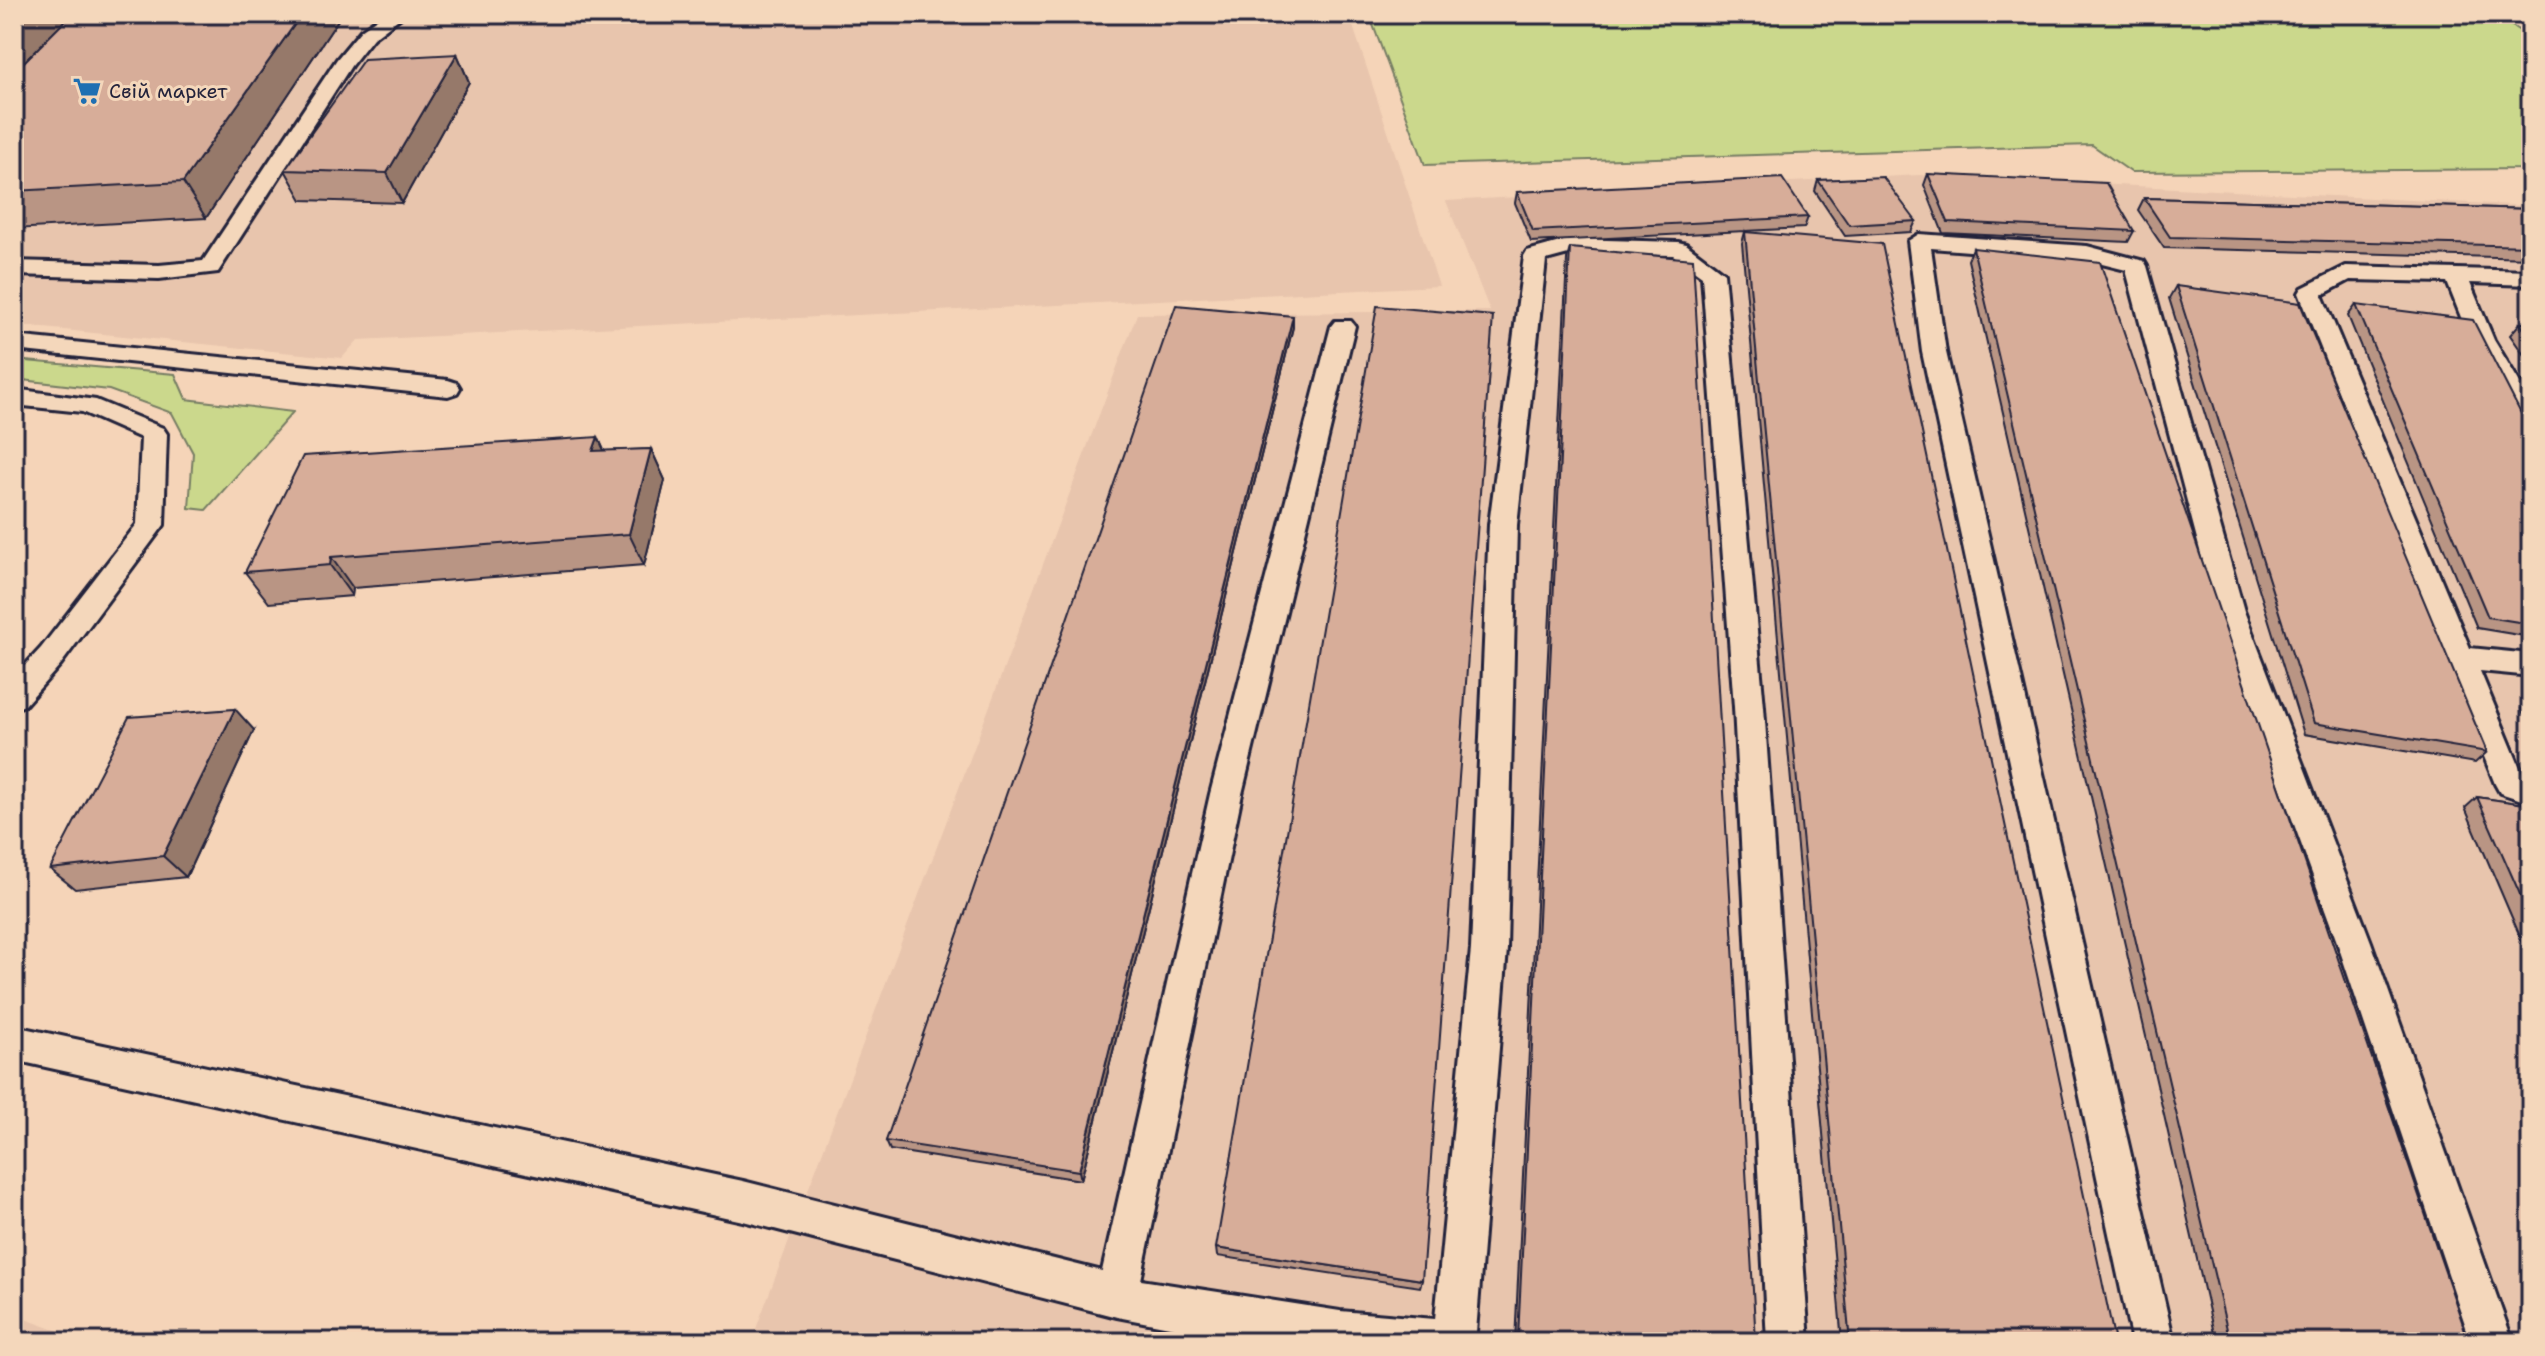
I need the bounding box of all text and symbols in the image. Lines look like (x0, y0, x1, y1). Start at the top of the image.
supermarket icon: Свiй маркет (72, 76, 102, 106)
place label: Свiй маркет (109, 78, 228, 104)

